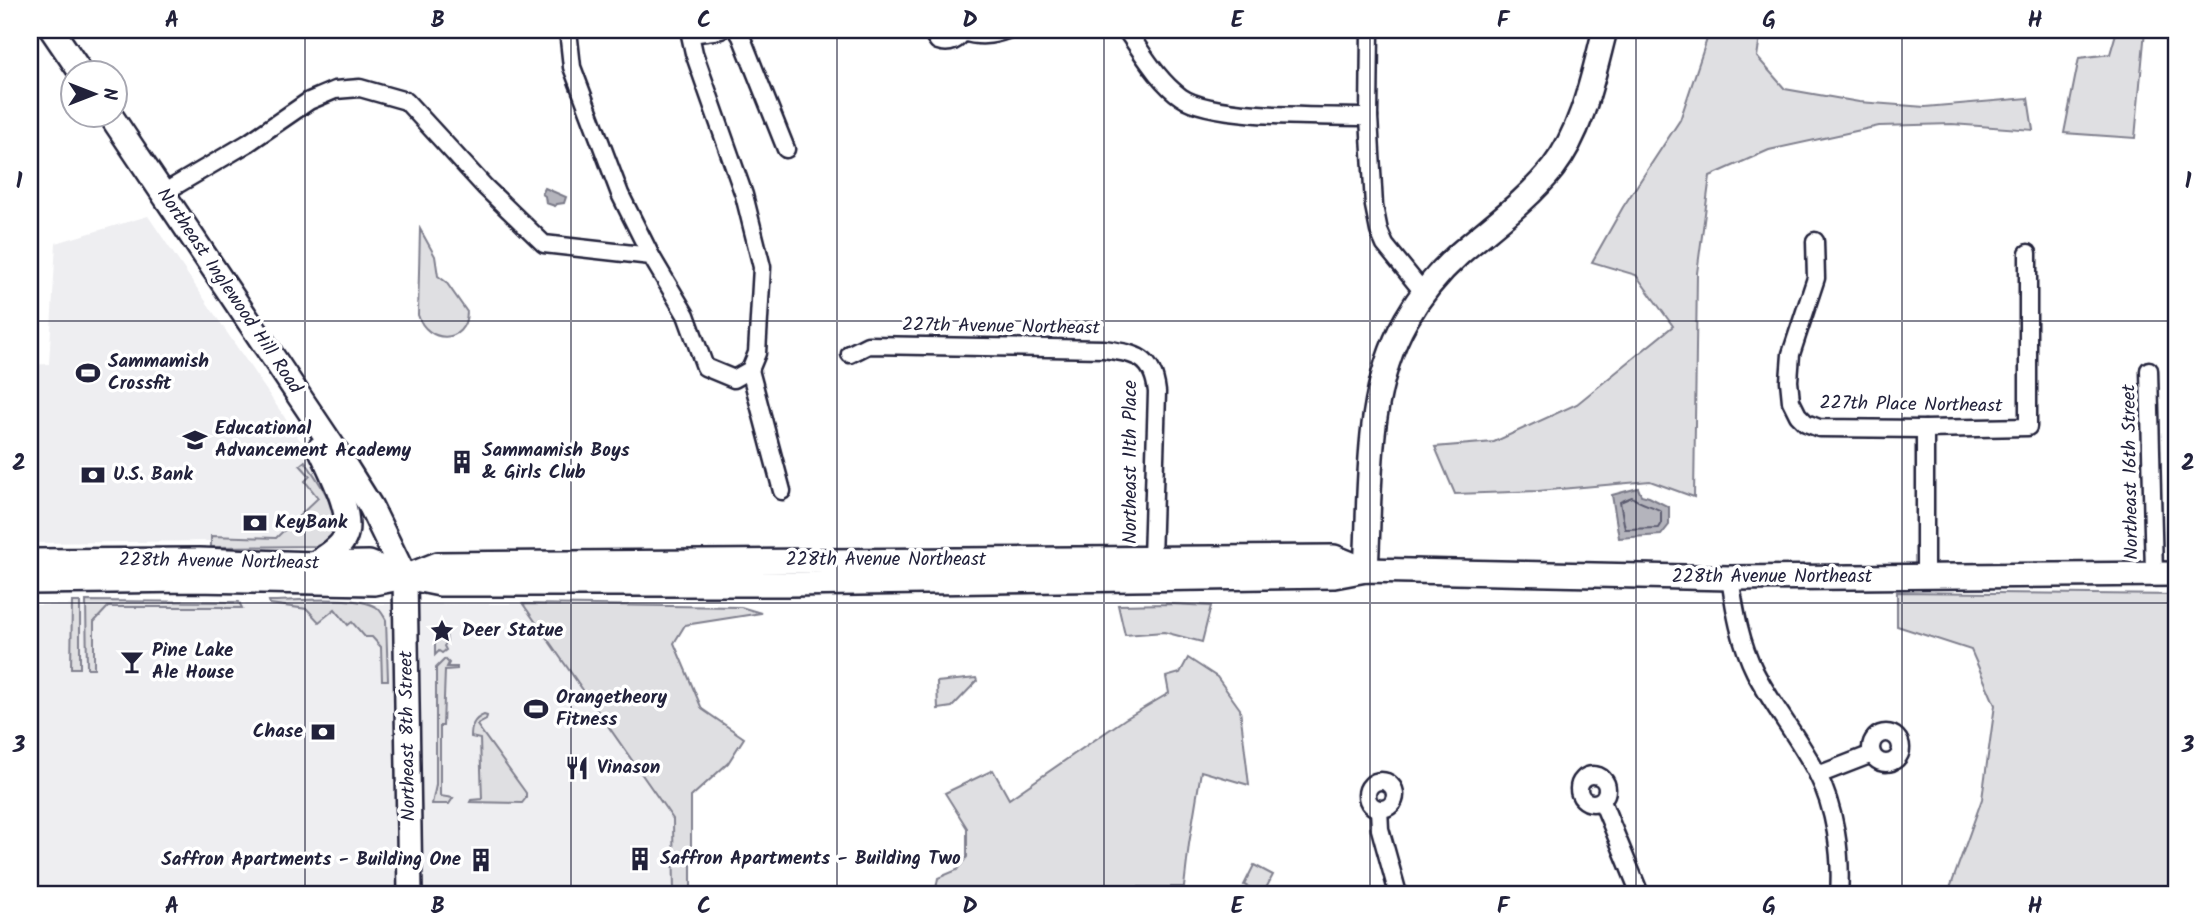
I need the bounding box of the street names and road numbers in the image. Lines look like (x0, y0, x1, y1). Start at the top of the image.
street label: Northeast Inglewood Hill Road (148, 182, 310, 401)
street label: 227th Avenue Northeast (902, 310, 1101, 344)
street label: Northeast 11th Place (1116, 380, 1146, 544)
street label: Northeast 16th Street (2114, 383, 2148, 560)
street label: 227th Place Northeast (1819, 388, 2003, 422)
street label: 228th Avenue Northeast (119, 545, 320, 579)
street label: 228th Avenue Northeast (786, 545, 987, 575)
street label: 228th Avenue Northeast (1672, 562, 1873, 592)
street label: Northeast 8th Street (392, 650, 424, 822)

